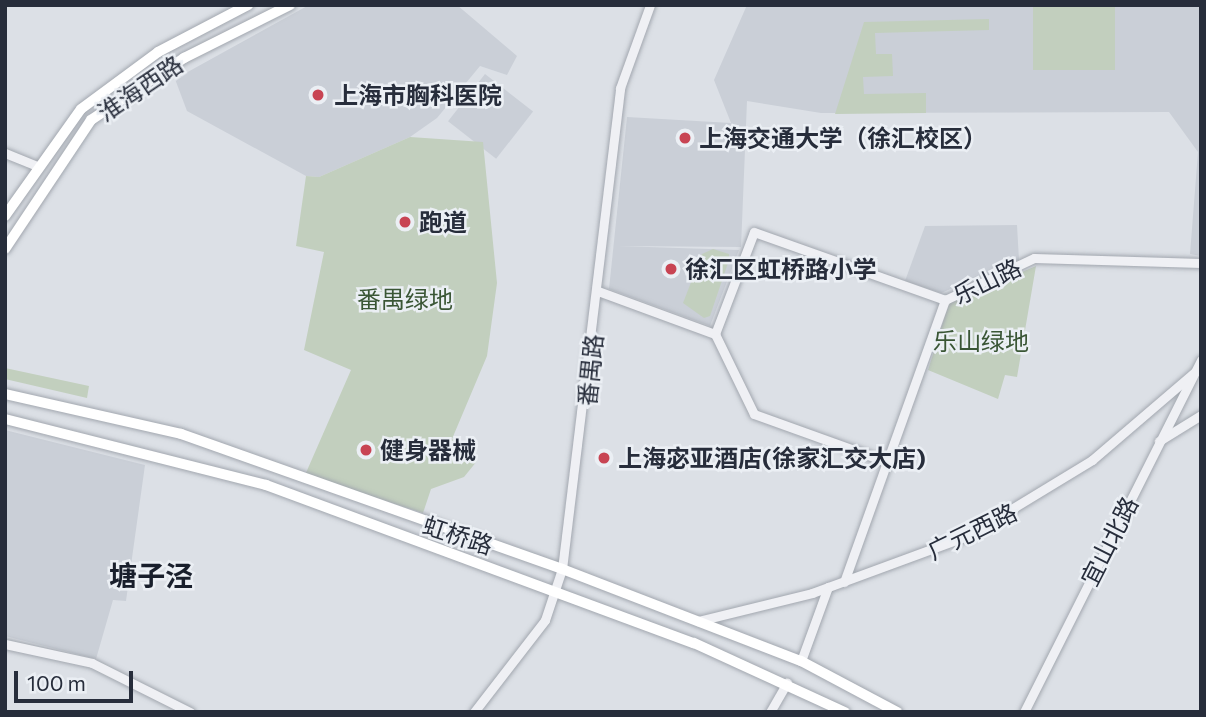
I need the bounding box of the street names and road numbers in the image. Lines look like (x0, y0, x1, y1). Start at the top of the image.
street label: 淮海西路 (92, 49, 188, 127)
street label: 乐山路 (948, 252, 1026, 310)
street label: 番禺路 (572, 333, 608, 407)
street label: 宜山北路 (1074, 492, 1144, 590)
street label: 广元西路 (923, 497, 1021, 565)
street label: 虹桥路 (419, 510, 497, 560)

